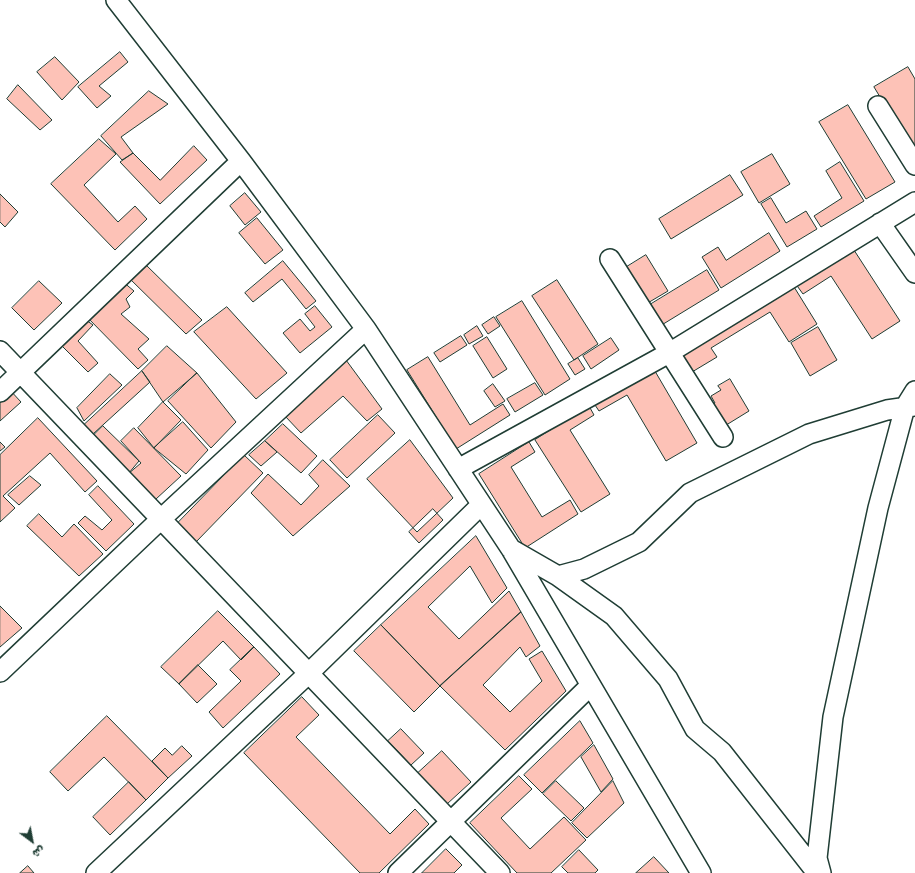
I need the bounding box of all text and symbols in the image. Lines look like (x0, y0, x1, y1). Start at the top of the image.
north arrow (12, 821, 52, 861)
text: ش (30, 842, 48, 861)

